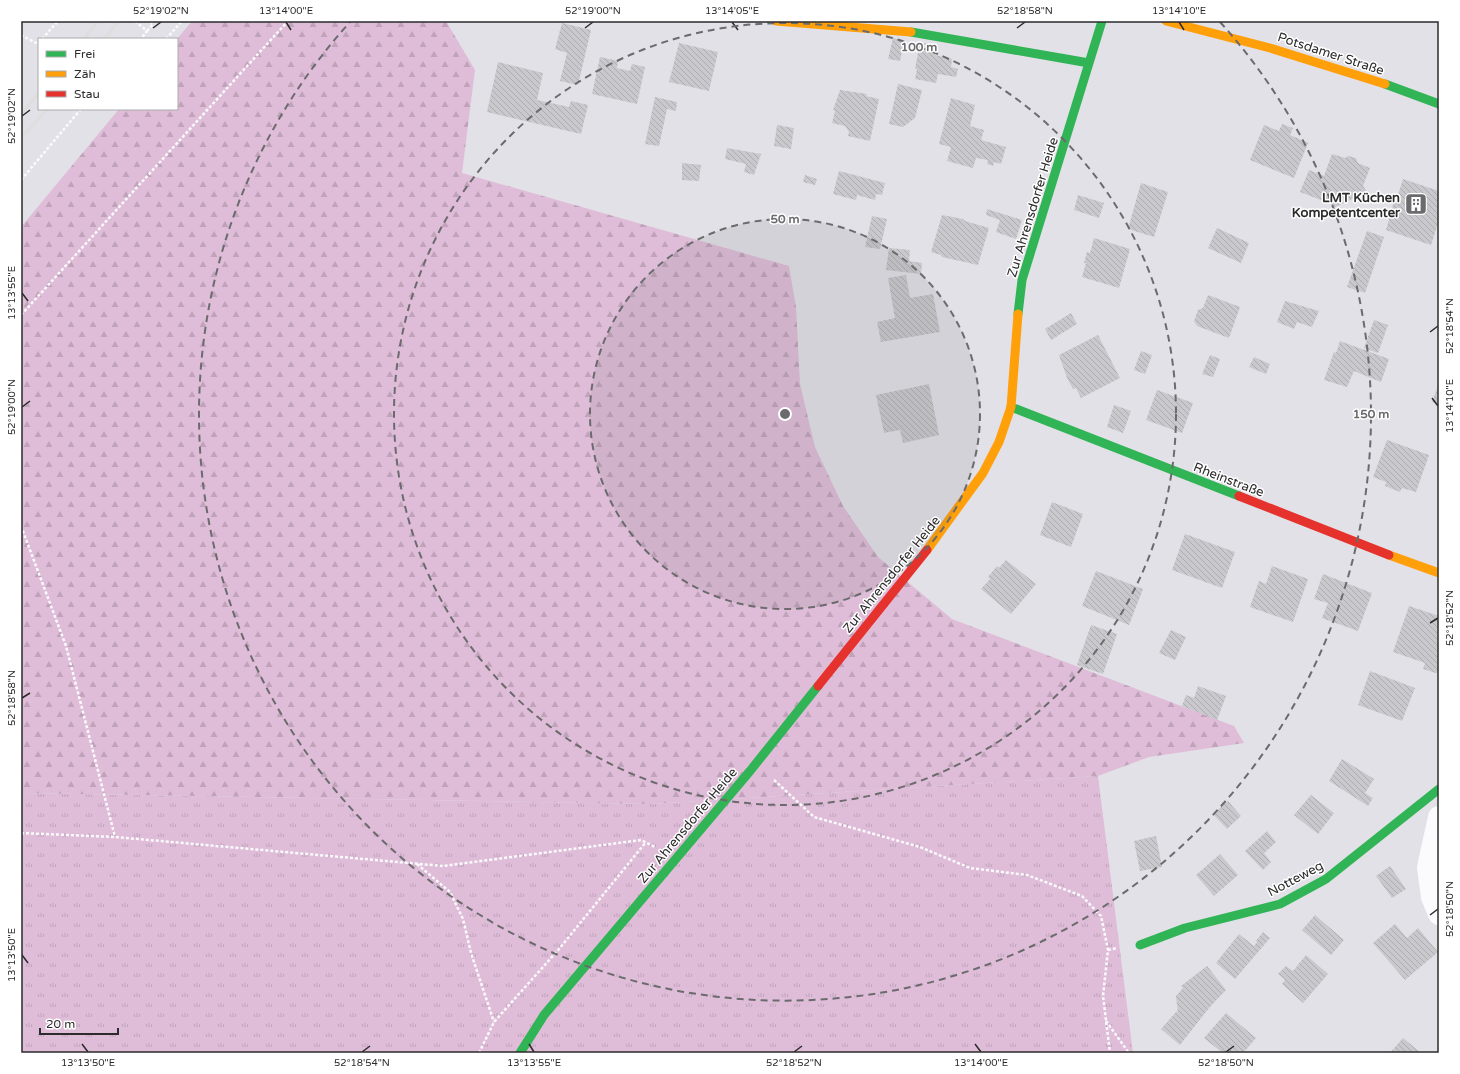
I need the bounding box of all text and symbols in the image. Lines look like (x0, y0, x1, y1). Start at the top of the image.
text: 52°19'02"N (133, 5, 189, 17)
text: 13°14'00"E (259, 5, 313, 17)
text: 52°19'00"N (565, 5, 621, 17)
text: 13°14'05"E (705, 5, 759, 17)
text: 52°18'58"N (997, 5, 1053, 17)
text: 13°14'10"E (1152, 5, 1206, 17)
street label: Potsdamer Straße (1275, 29, 1386, 79)
legend (38, 38, 178, 110)
text: 100 m (901, 40, 937, 54)
text: Frei (74, 47, 95, 61)
text: Zäh (74, 67, 96, 81)
text: Stau (74, 87, 100, 101)
text: 52°19'02"N (6, 88, 18, 144)
street label: Zur Ahrensdorfer Heide (1004, 135, 1062, 279)
place label: LMT Küchen Kompetentcenter (1292, 190, 1401, 221)
building icon: LMT Küchen Kompetentcenter (1403, 191, 1429, 217)
text: 50 m (770, 212, 800, 226)
text: 13°13'55"E (6, 266, 18, 320)
text: 52°18'54"N (1444, 298, 1456, 354)
text: 52°19'00"N (6, 379, 18, 435)
text: 13°14'10"E (1444, 379, 1456, 433)
centre of rings (778, 407, 792, 421)
text: 150 m (1353, 407, 1389, 421)
street label: Rheinstraße (1191, 459, 1266, 501)
street label: Zur Ahrensdorfer Heide (840, 513, 944, 636)
text: 52°18'52"N (1444, 590, 1456, 646)
text: 52°18'58"N (6, 670, 18, 726)
street label: Zur Ahrensdorfer Heide (635, 765, 741, 887)
street label: Notteweg (1265, 857, 1326, 900)
text: 52°18'50"N (1444, 881, 1456, 937)
text: 13°13'50"E (6, 928, 18, 982)
scale bar (40, 1010, 118, 1036)
text: 20 m (46, 1017, 75, 1031)
text: 13°13'50"E (61, 1057, 115, 1069)
text: 52°18'54"N (334, 1057, 390, 1069)
text: 13°13'55"E (507, 1057, 561, 1069)
text: 52°18'52"N (766, 1057, 822, 1069)
text: 13°14'00"E (954, 1057, 1008, 1069)
text: 52°18'50"N (1198, 1057, 1254, 1069)

